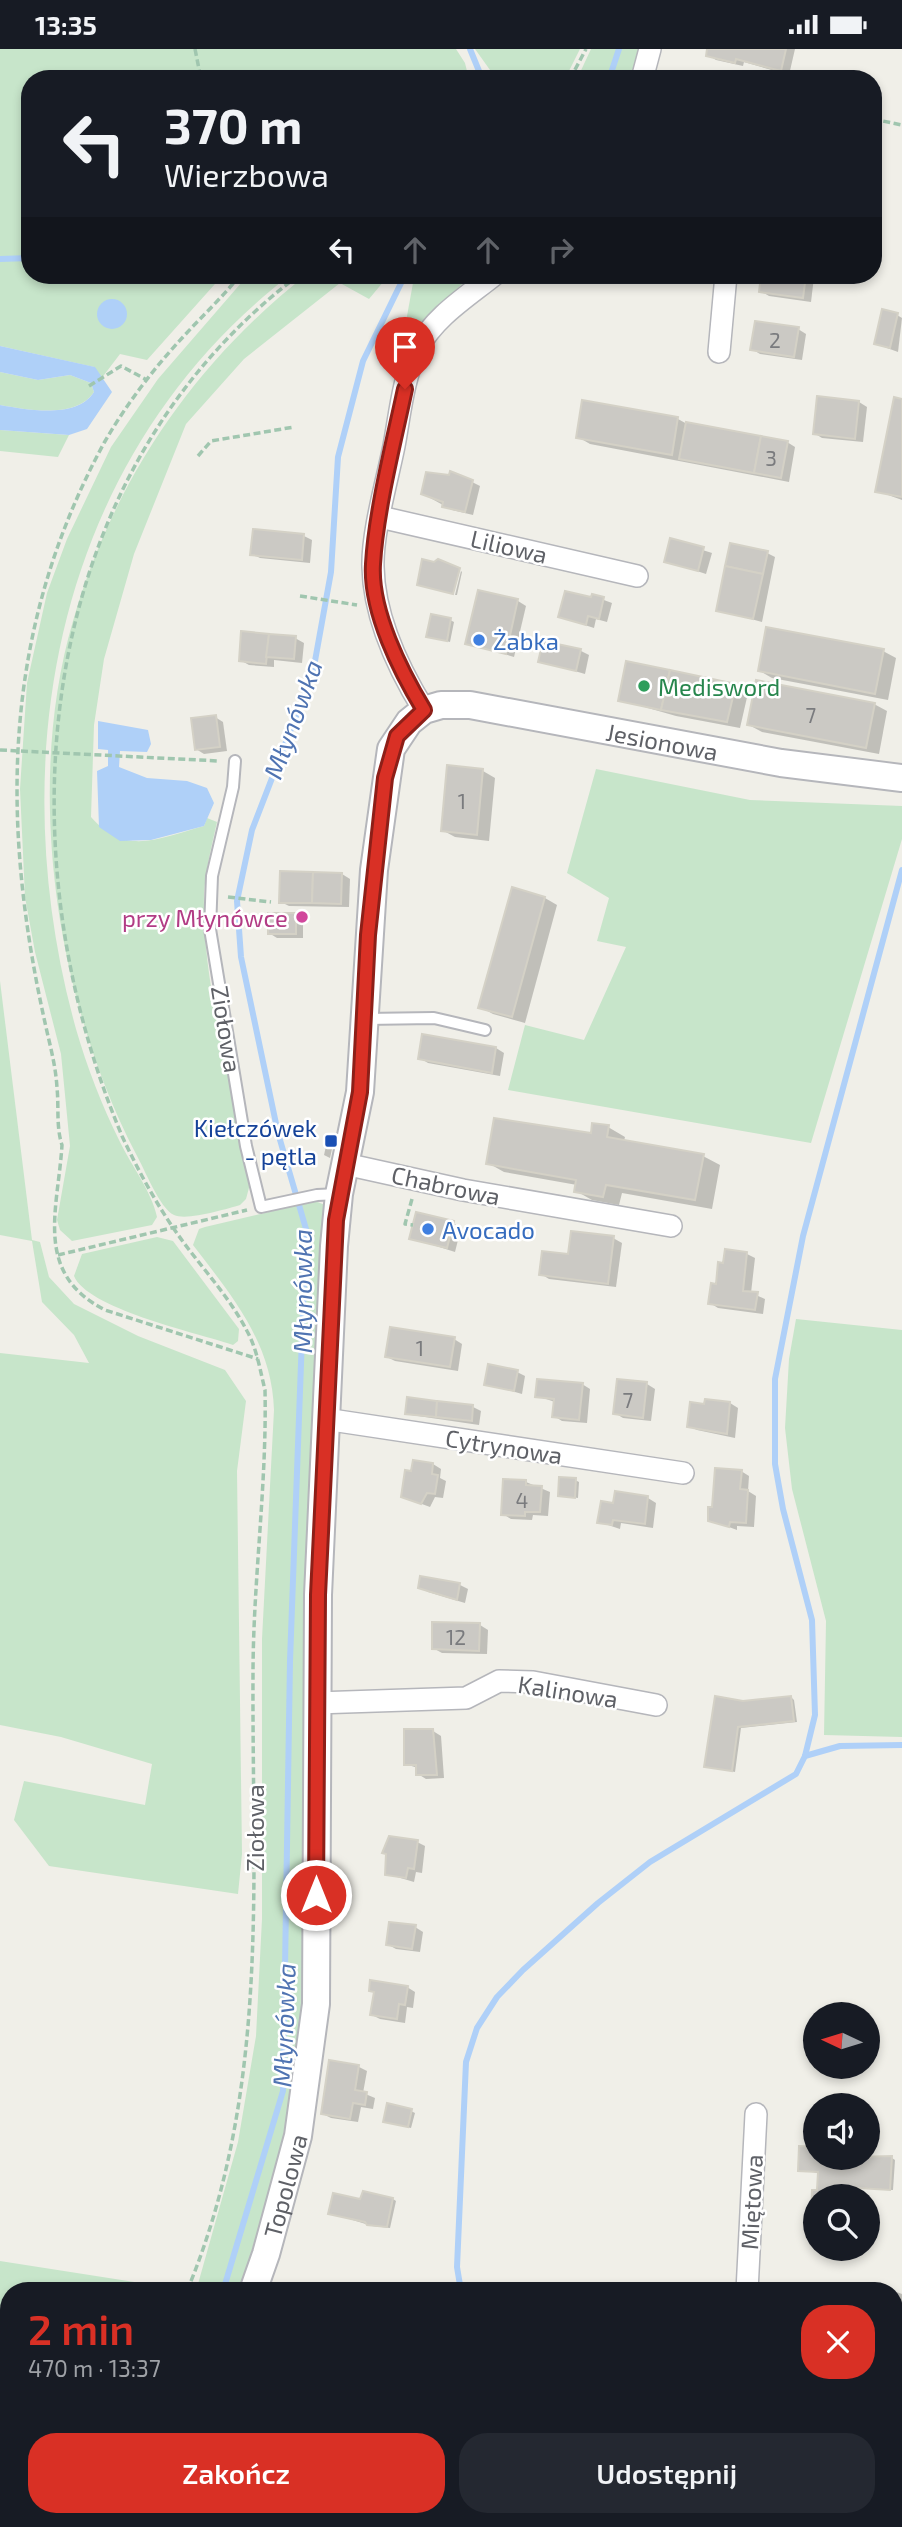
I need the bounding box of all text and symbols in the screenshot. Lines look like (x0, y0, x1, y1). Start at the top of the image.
text: 13:35 (35, 9, 97, 40)
text: 370 m (164, 95, 302, 154)
icon: left (49, 98, 140, 189)
text: Wierzbowa (164, 155, 329, 193)
icon: left (323, 231, 361, 269)
icon: ahead (396, 231, 434, 269)
icon: ahead (469, 231, 507, 269)
icon: right (542, 231, 580, 269)
pin (375, 317, 435, 389)
house number: 2 (769, 327, 781, 352)
icon: arrive (386, 328, 424, 366)
house number: 3 (765, 445, 777, 470)
street label: Liliowa (468, 523, 550, 569)
place label: Żabka (493, 626, 559, 655)
marker: Żabka (471, 632, 487, 648)
water label: Młynówka (256, 655, 329, 783)
place label: Medisword (658, 672, 780, 701)
marker: Medisword (636, 678, 652, 694)
house number: 7 (806, 702, 817, 727)
street label: Jesionowa (604, 716, 721, 765)
house number: 1 (458, 788, 466, 813)
place label: przy Młynówce (122, 903, 288, 932)
marker: przy Młynówce (294, 909, 310, 925)
street label: Ziołowa (206, 984, 248, 1074)
place label: Kiełczówek - pętla (194, 1113, 317, 1170)
marker: Kiełczówek - pętla (323, 1133, 339, 1149)
street label: Chabrowa (389, 1159, 503, 1211)
place label: Avocado (442, 1215, 535, 1244)
marker: Avocado (420, 1221, 436, 1237)
water label: Młynówka (286, 1229, 318, 1353)
house number: 1 (416, 1335, 424, 1360)
house number: 7 (623, 1387, 634, 1412)
street label: Cytrynowa (443, 1422, 565, 1470)
house number: 4 (516, 1487, 528, 1512)
house number: 12 (446, 1624, 466, 1649)
street label: Kalinowa (516, 1669, 620, 1713)
street label: Ziołowa (240, 1784, 269, 1872)
position arrow (279, 1858, 353, 1932)
water label: Młynówka (265, 1962, 302, 2088)
north arrow (803, 2002, 880, 2079)
map controls (803, 2002, 880, 2261)
button: sound (803, 2093, 880, 2170)
street label: Topolowa (257, 2131, 312, 2241)
street label: Miętowa (734, 2154, 768, 2250)
button: search (803, 2184, 880, 2261)
text: 2 min (28, 2303, 134, 2353)
button: close (801, 2305, 875, 2379)
text: 470 m · 13:37 (28, 2354, 161, 2382)
button: Zakończ (28, 2433, 445, 2513)
button: Udostępnij (459, 2433, 875, 2513)

